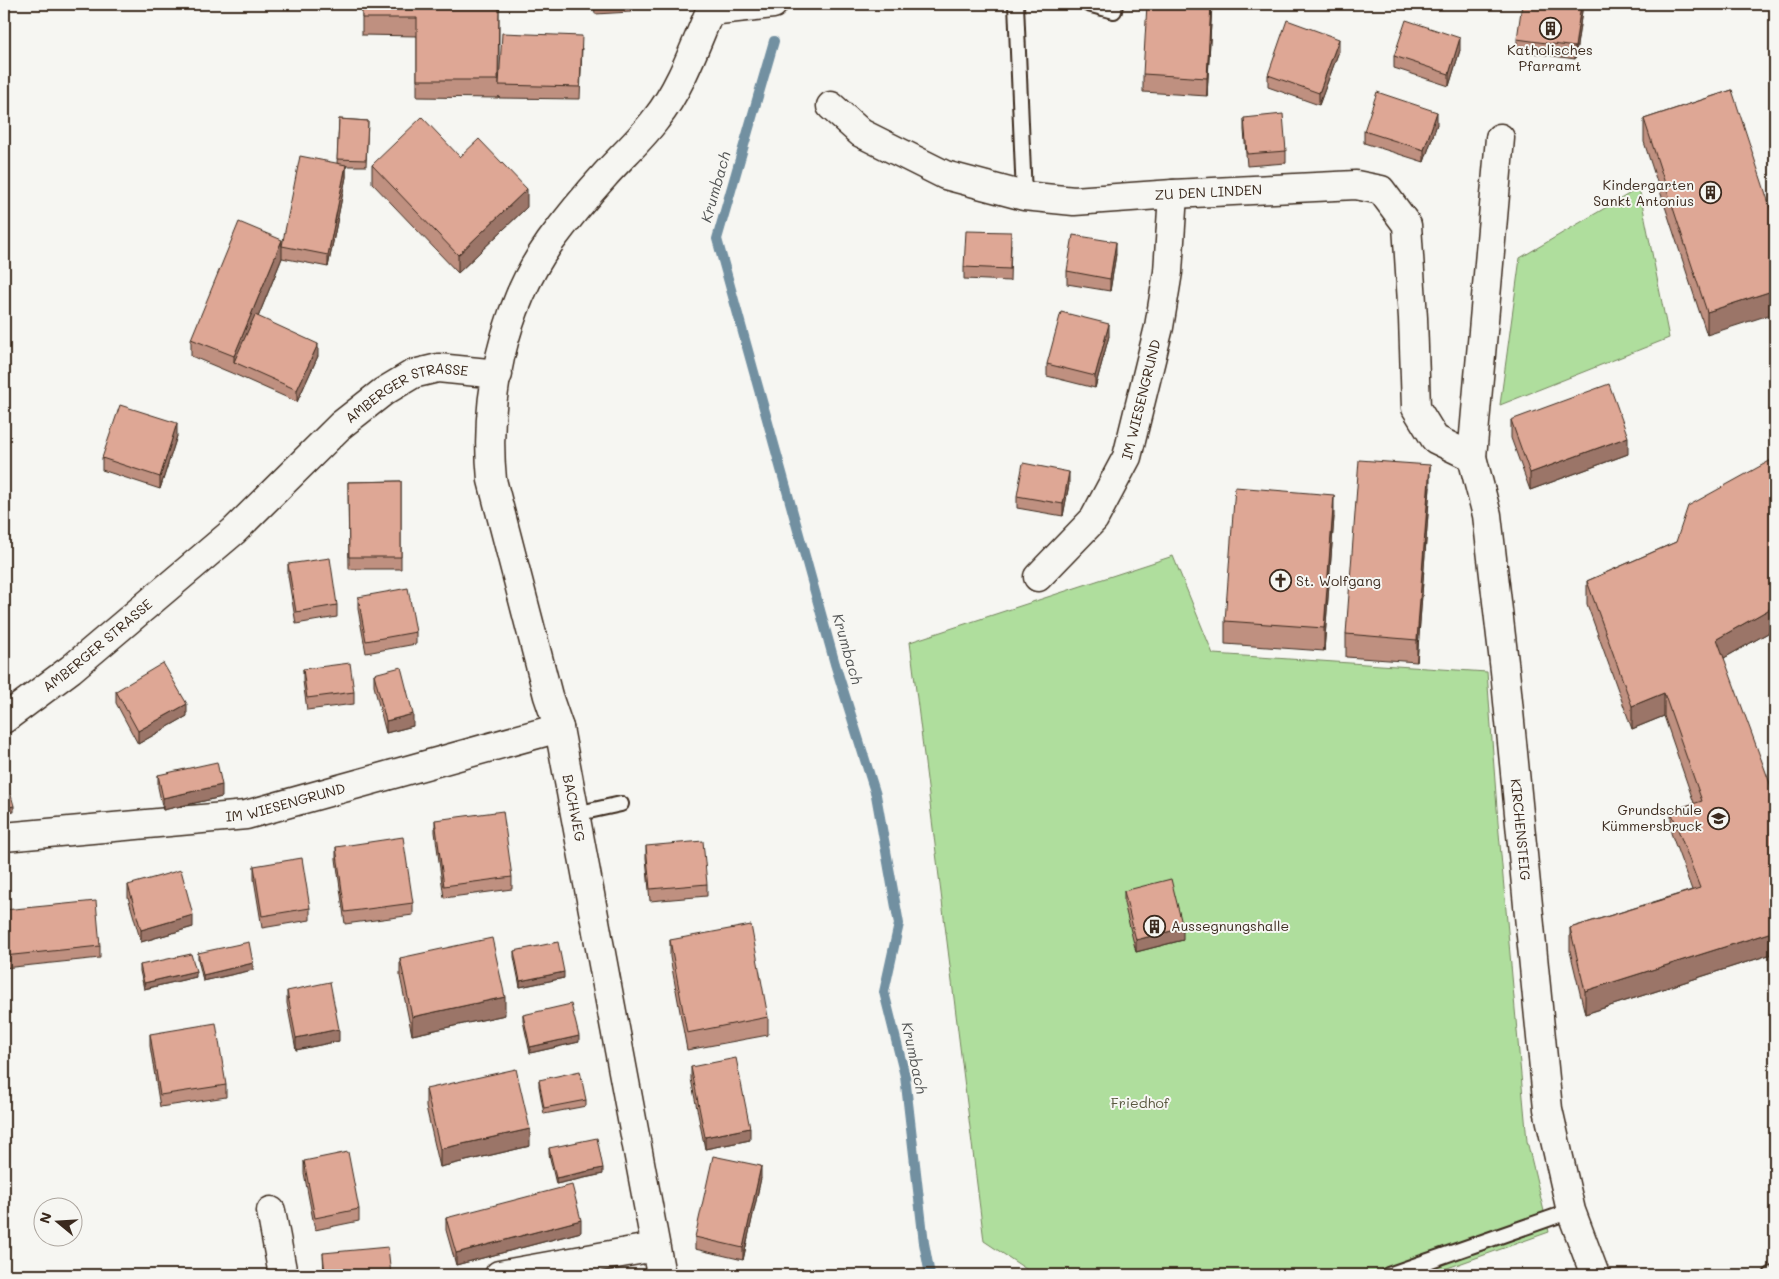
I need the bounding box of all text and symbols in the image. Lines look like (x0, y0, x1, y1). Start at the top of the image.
building icon: Katholisches Pfarramt (1538, 16, 1562, 40)
place label: Katholisches Pfarramt (1507, 40, 1593, 75)
water label: Krumbach (695, 149, 735, 225)
place label: Kindergarten Sankt Antonius (1593, 175, 1694, 210)
street label: ZU DEN LINDEN (1154, 180, 1263, 204)
building icon: Kindergarten Sankt Antonius (1698, 181, 1722, 205)
street label: IM WIESENGRUND (1117, 337, 1165, 462)
street label: AMBERGER STRASSE (341, 358, 469, 427)
church icon: St. Wolfgang (1268, 569, 1292, 593)
place label: St. Wolfgang (1296, 571, 1381, 590)
street label: AMBERGER STRASSE (39, 594, 156, 696)
water label: Krumbach (828, 611, 868, 687)
street label: BACHWEG (559, 773, 590, 843)
street label: IM WIESENGRUND (225, 778, 347, 826)
street label: KIRCHENSTEIG (1507, 778, 1536, 881)
place label: Grundschule Kümmersbruck (1602, 800, 1702, 835)
school or university icon: Grundschule Kümmersbruck (1706, 806, 1730, 830)
building icon: Aussegnungshalle (1143, 914, 1167, 938)
place label: Aussegnungshalle (1171, 916, 1289, 935)
water label: Krumbach (898, 1020, 932, 1096)
park label: Friedhof (1111, 1093, 1170, 1112)
north arrow (32, 1196, 82, 1246)
text: N (34, 1210, 56, 1226)

